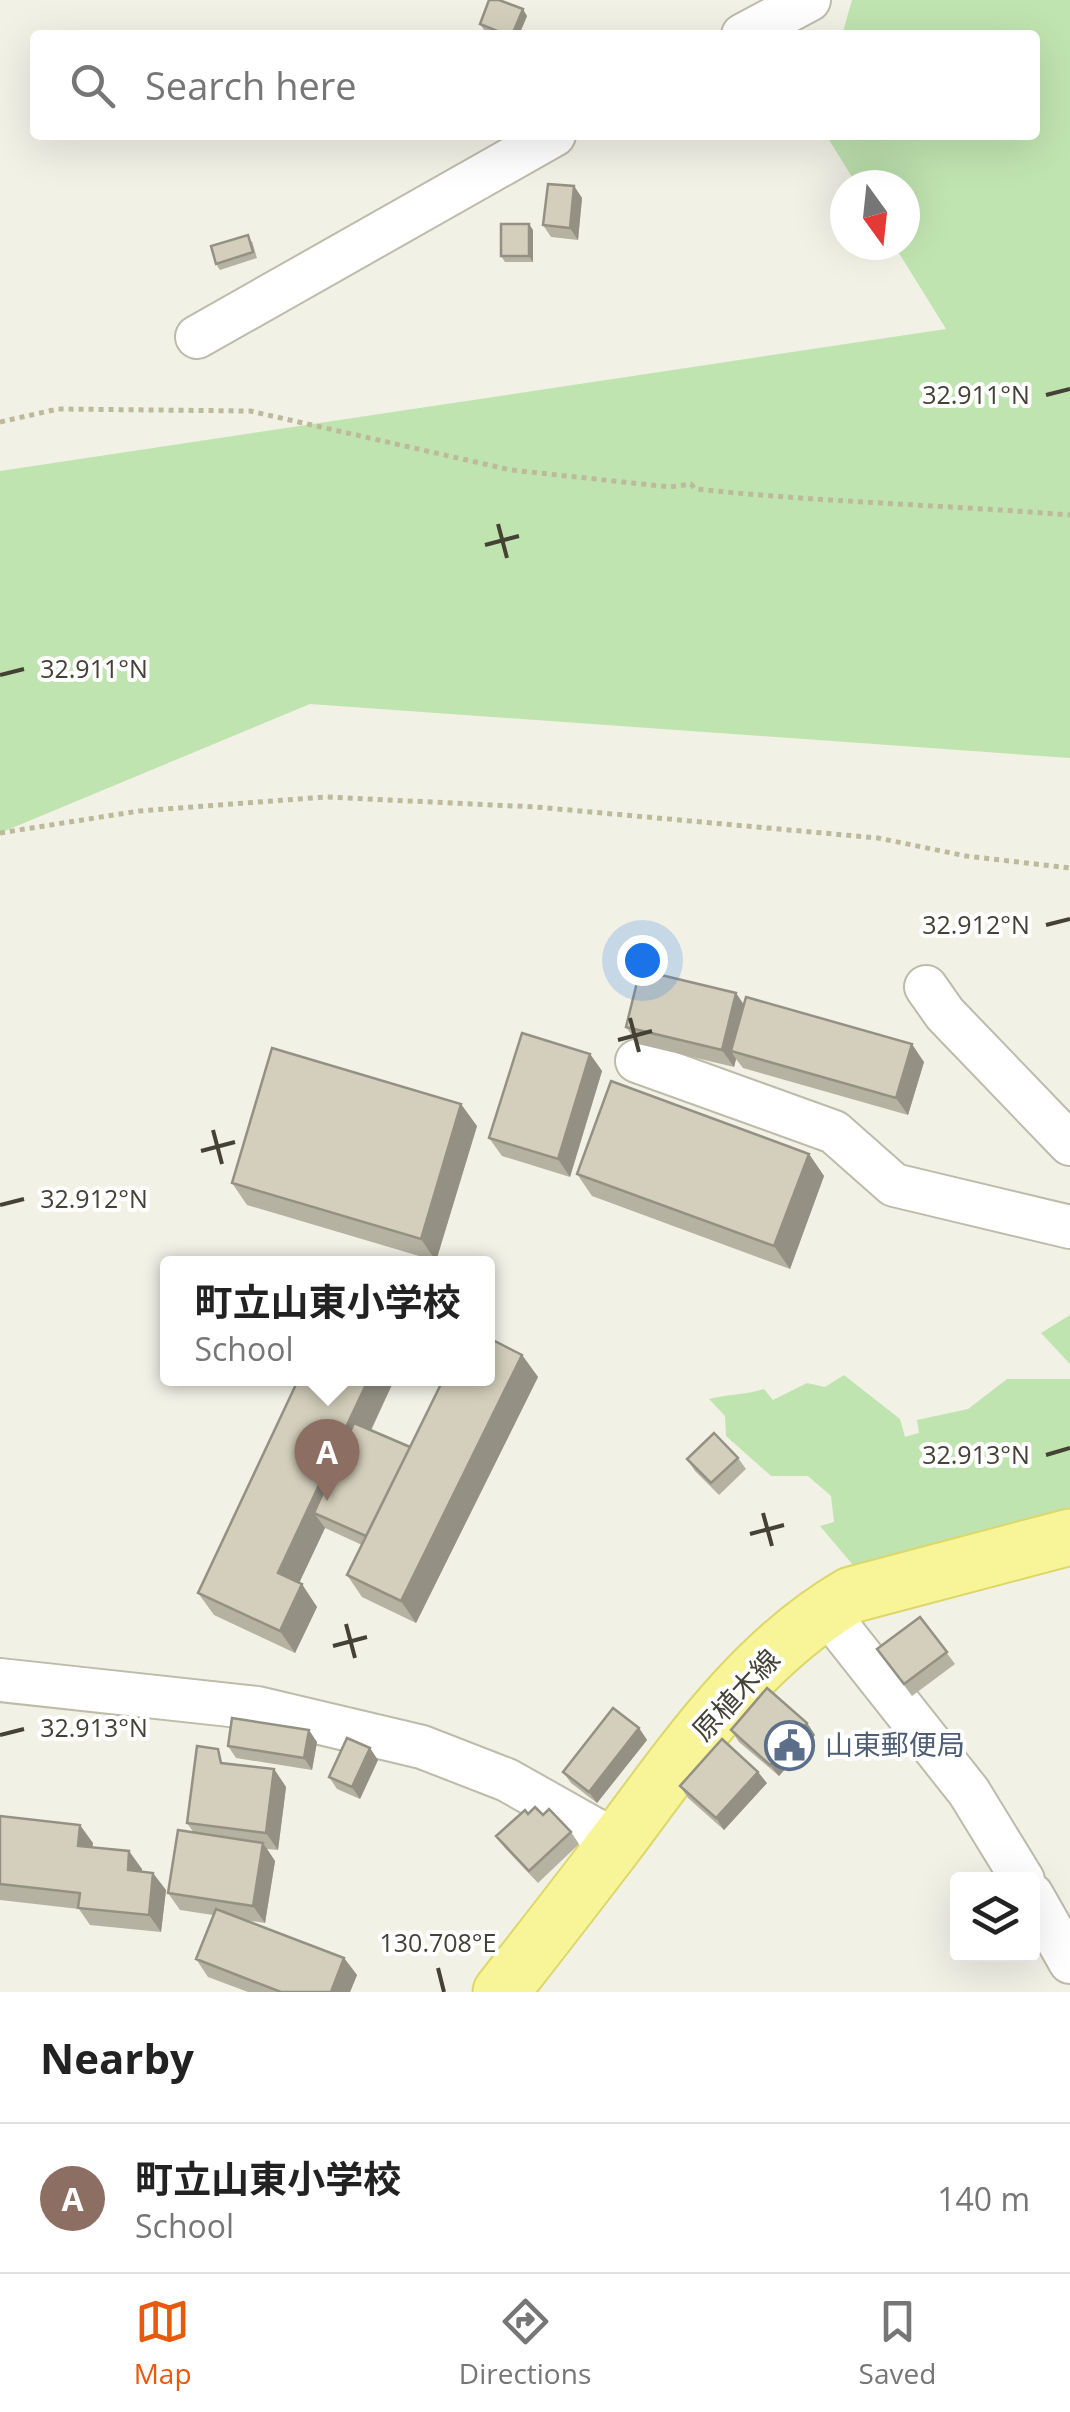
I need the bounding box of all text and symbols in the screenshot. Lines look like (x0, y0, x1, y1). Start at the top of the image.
search box (30, 30, 1040, 140)
icon: search (65, 58, 120, 113)
text: Search here (145, 59, 357, 111)
north arrow (830, 170, 920, 260)
text: 32.911°N (922, 377, 1030, 411)
text: 32.911°N (40, 651, 148, 685)
text: 32.912°N (922, 907, 1030, 941)
your location (617, 935, 668, 986)
text: 32.912°N (40, 1181, 148, 1215)
popup (160, 1256, 495, 1386)
text: 町立山東小学校 (194, 1275, 461, 1327)
text: School (194, 1327, 294, 1370)
pin: A (294, 1418, 360, 1501)
text: 32.913°N (922, 1437, 1030, 1471)
street label: 原植木線 (683, 1640, 787, 1748)
text: 32.913°N (40, 1710, 148, 1744)
public building icon: 山東郵便局 (764, 1719, 816, 1771)
place label: 山東郵便局 (825, 1725, 965, 1763)
map controls (950, 1872, 1040, 1962)
button: layers (950, 1872, 1040, 1962)
text: 130.708°E (380, 1925, 496, 1959)
text: Nearby (40, 2029, 194, 2086)
text: 町立山東小学校 (135, 2152, 401, 2204)
text: A (61, 2177, 84, 2220)
text: 140 m (937, 2177, 1030, 2220)
text: School (135, 2204, 234, 2247)
tab: Map (134, 2294, 192, 2392)
tab: Directions (459, 2294, 591, 2392)
tab: Saved (859, 2294, 936, 2392)

